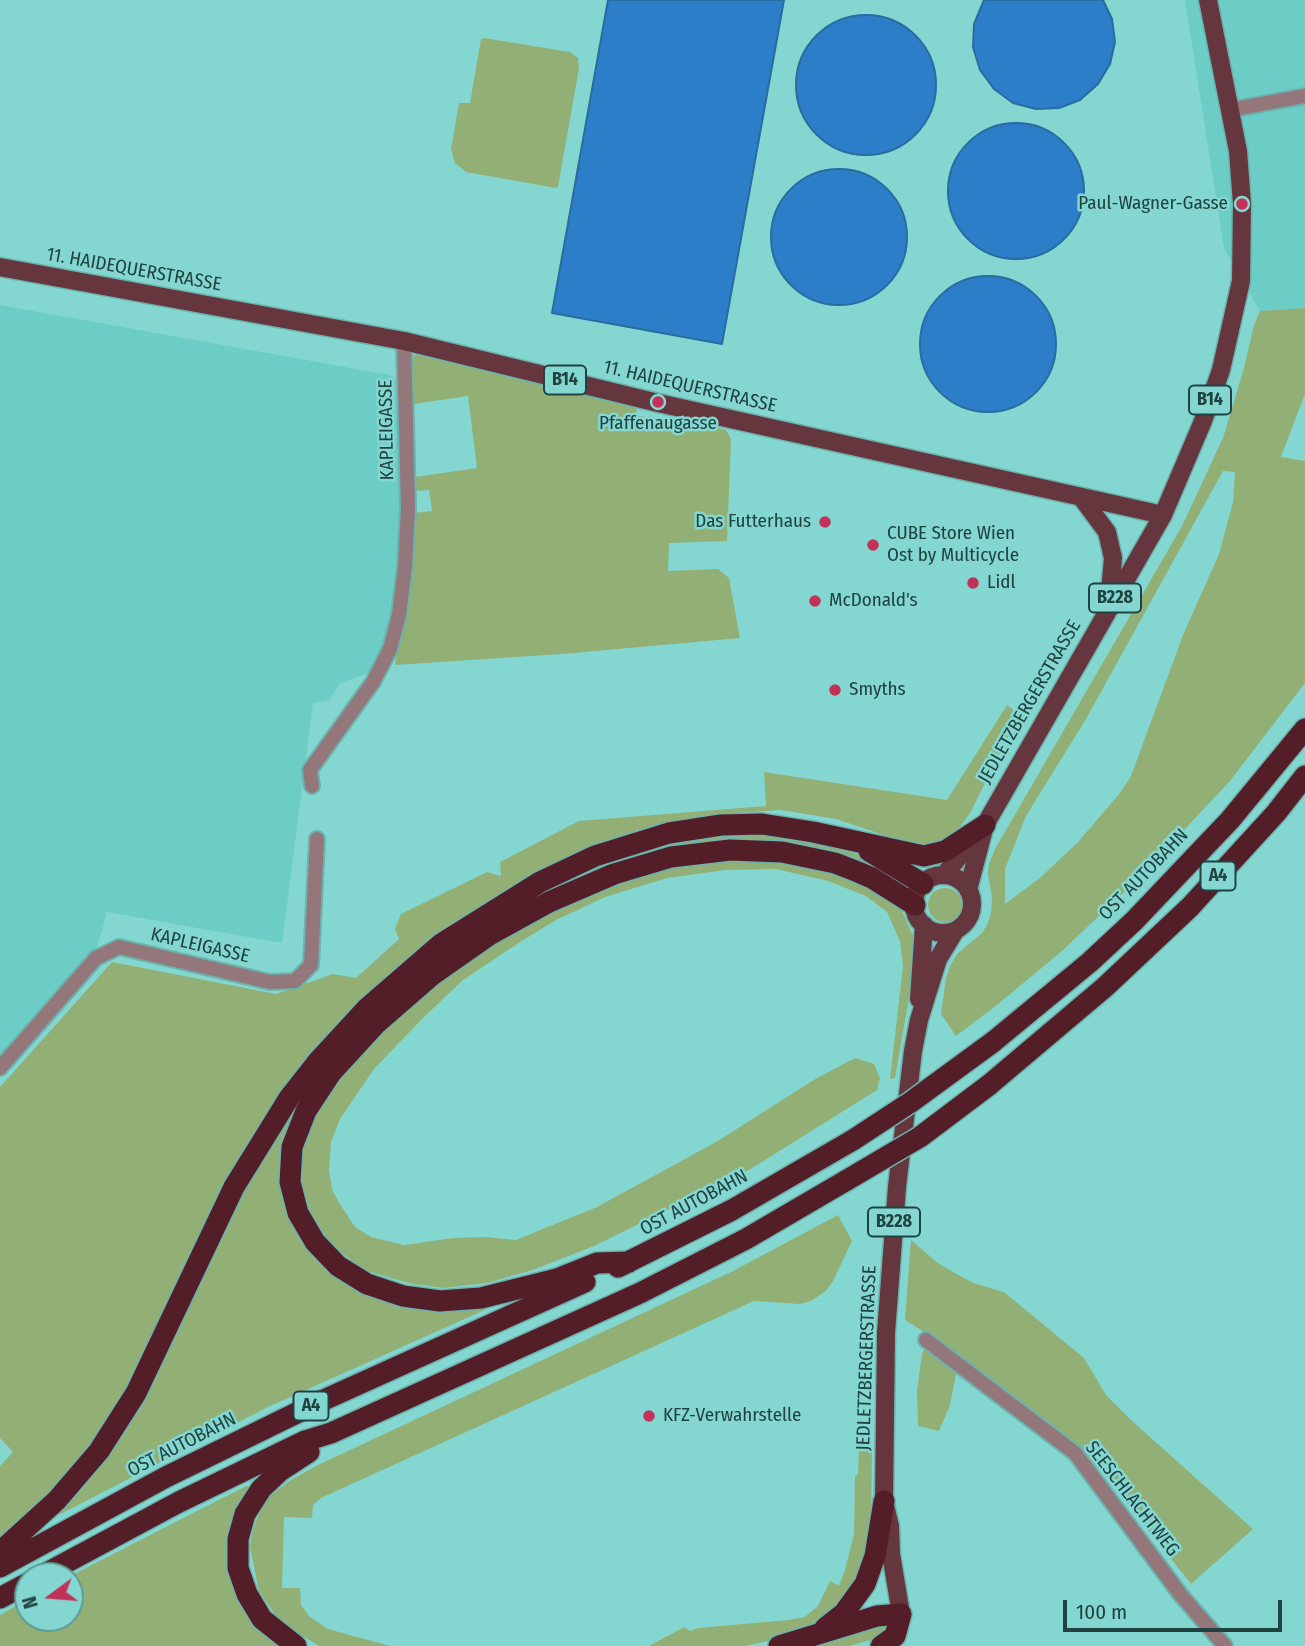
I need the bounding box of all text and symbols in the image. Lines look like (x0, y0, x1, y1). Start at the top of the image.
place label: Paul-Wagner-Gasse (1078, 193, 1228, 215)
marker: Paul-Wagner-Gasse (1234, 196, 1250, 212)
street label: 11. HAIDEQUERSTRASSE (45, 243, 223, 297)
street label: 11. HAIDEQUERSTRASSE (601, 356, 779, 418)
road number: B14 (544, 366, 586, 394)
street label: KAPLEIGASSE (375, 379, 399, 481)
road number: B14 (1189, 386, 1231, 414)
marker: Pfaffenaugasse (650, 394, 666, 410)
place label: Pfaffenaugasse (599, 413, 717, 435)
place label: Das Futterhaus (695, 511, 811, 533)
marker: Das Futterhaus (817, 514, 833, 530)
place label: CUBE Store Wien Ost by Multicycle (887, 523, 1019, 567)
marker: CUBE Store Wien Ost by Multicycle (865, 537, 881, 553)
place label: Lidl (987, 572, 1015, 594)
marker: Lidl (965, 575, 981, 591)
road number: B228 (1089, 584, 1141, 612)
place label: McDonald's (829, 590, 918, 612)
marker: McDonald's (807, 593, 823, 609)
street label: JEDLETZBERGERSTRASSE (974, 616, 1086, 788)
place label: Smyths (849, 679, 906, 701)
marker: Smyths (827, 682, 843, 698)
street label: OST AUTOBAHN (1095, 824, 1193, 926)
road number: A4 (1200, 862, 1236, 890)
street label: KAPLEIGASSE (148, 924, 252, 968)
street label: OST AUTOBAHN (636, 1165, 752, 1241)
road number: B228 (868, 1208, 920, 1237)
street label: JEDLETZBERGERSTRASSE (852, 1265, 882, 1451)
road number: A4 (294, 1392, 328, 1420)
place label: KFZ-Verwahrstelle (663, 1405, 801, 1427)
street label: OST AUTOBAHN (124, 1408, 240, 1482)
marker: KFZ-Verwahrstelle (641, 1408, 657, 1424)
street label: SEESCHLACHTWEG (1080, 1437, 1184, 1561)
north arrow (14, 1562, 84, 1632)
scale bar (1067, 1586, 1286, 1630)
text: N (18, 1594, 43, 1611)
text: 100 m (1076, 1599, 1127, 1625)

